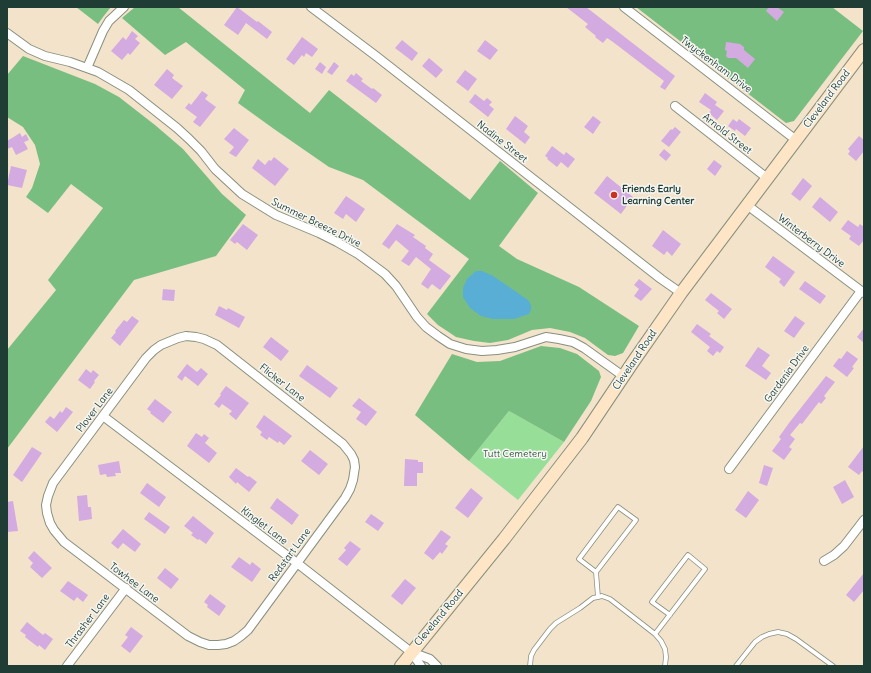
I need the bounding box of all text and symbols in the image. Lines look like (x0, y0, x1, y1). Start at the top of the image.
street label: Twyckenham Drive (678, 34, 754, 96)
street label: Cleveland Road (801, 67, 853, 131)
street label: Arnold Street (700, 111, 754, 157)
street label: Nadine Street (474, 119, 530, 165)
place label: Friends Early Learning Center (622, 183, 694, 206)
marker: Friends Early Learning Center (609, 190, 619, 200)
street label: Summer Breeze Drive (269, 196, 363, 250)
street label: Winterberry Drive (775, 212, 847, 270)
street label: Cleveland Road (610, 328, 660, 392)
street label: Gardenia Drive (762, 343, 812, 405)
street label: Flicker Lane (257, 362, 307, 404)
street label: Plover Lane (74, 385, 116, 435)
park label: Tutt Cemetery (483, 448, 547, 460)
street label: Kinglet Lane (238, 505, 290, 547)
street label: Redstart Lane (267, 526, 313, 584)
street label: Towhee Lane (107, 560, 161, 606)
street label: Cleveland Road (412, 587, 466, 649)
street label: Thrasher Lane (64, 591, 112, 651)

